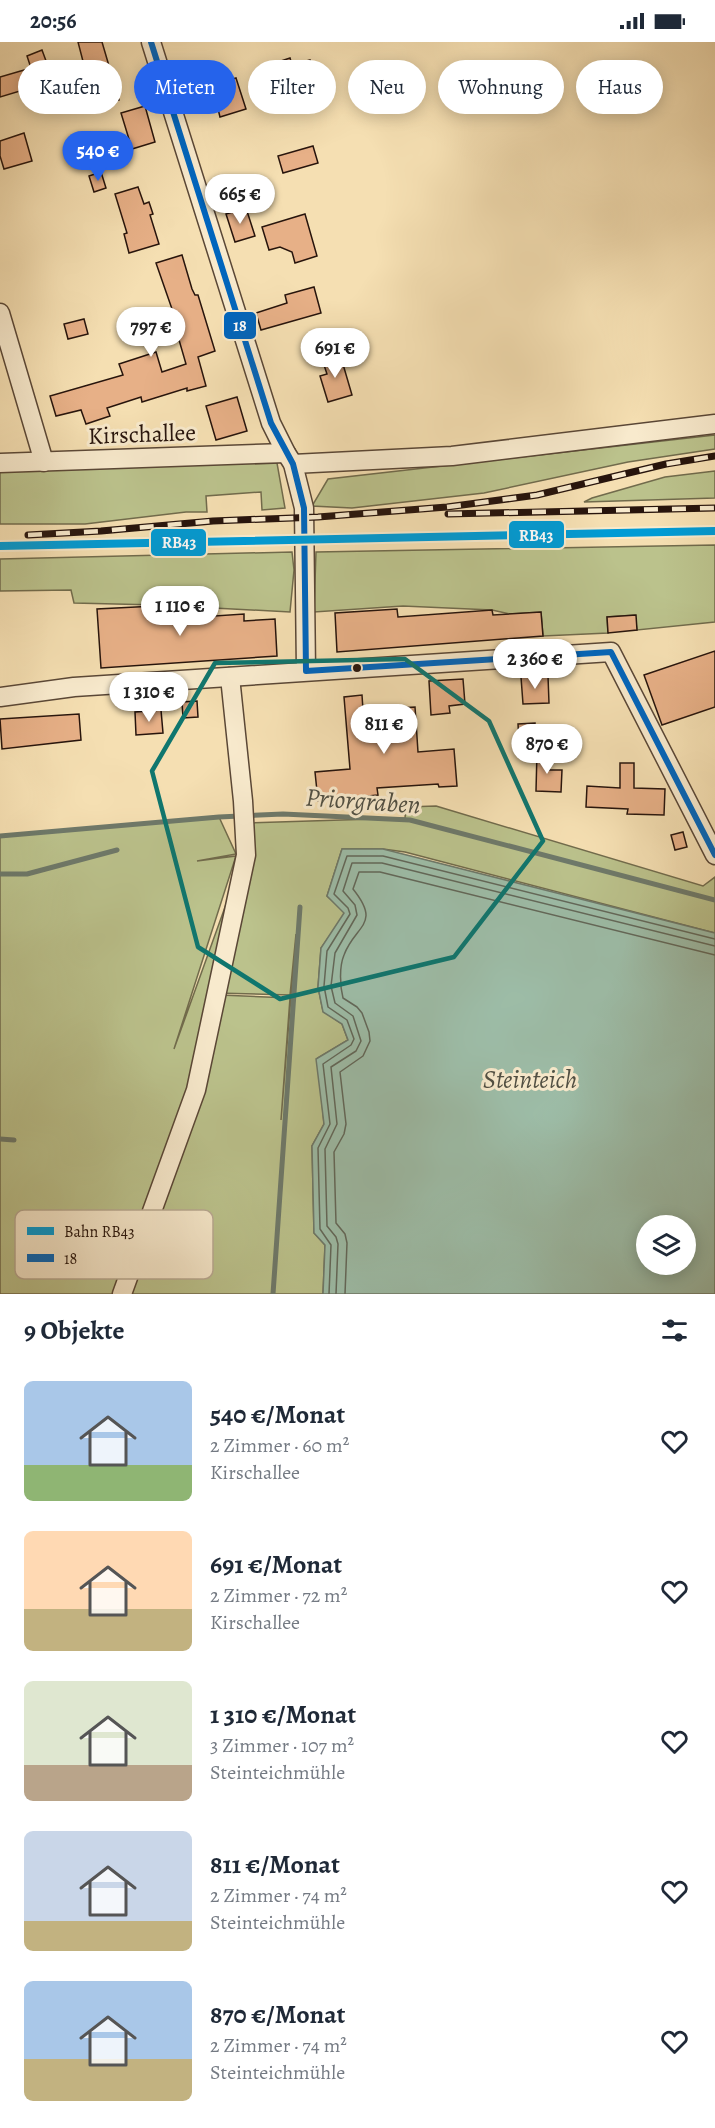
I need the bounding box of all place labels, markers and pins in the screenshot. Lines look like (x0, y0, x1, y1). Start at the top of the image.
pin: 540 € (56, 131, 140, 182)
pin: 665 € (198, 174, 282, 225)
pin: 797 € (109, 307, 193, 358)
pin: 691 € (293, 328, 377, 379)
pin: 1 110 € (125, 586, 235, 637)
pin: 2 360 € (480, 639, 590, 690)
unlabelled marker (351, 662, 363, 674)
pin: 1 310 € (94, 672, 204, 723)
pin: 811 € (342, 704, 426, 755)
pin: 870 € (505, 724, 589, 775)

